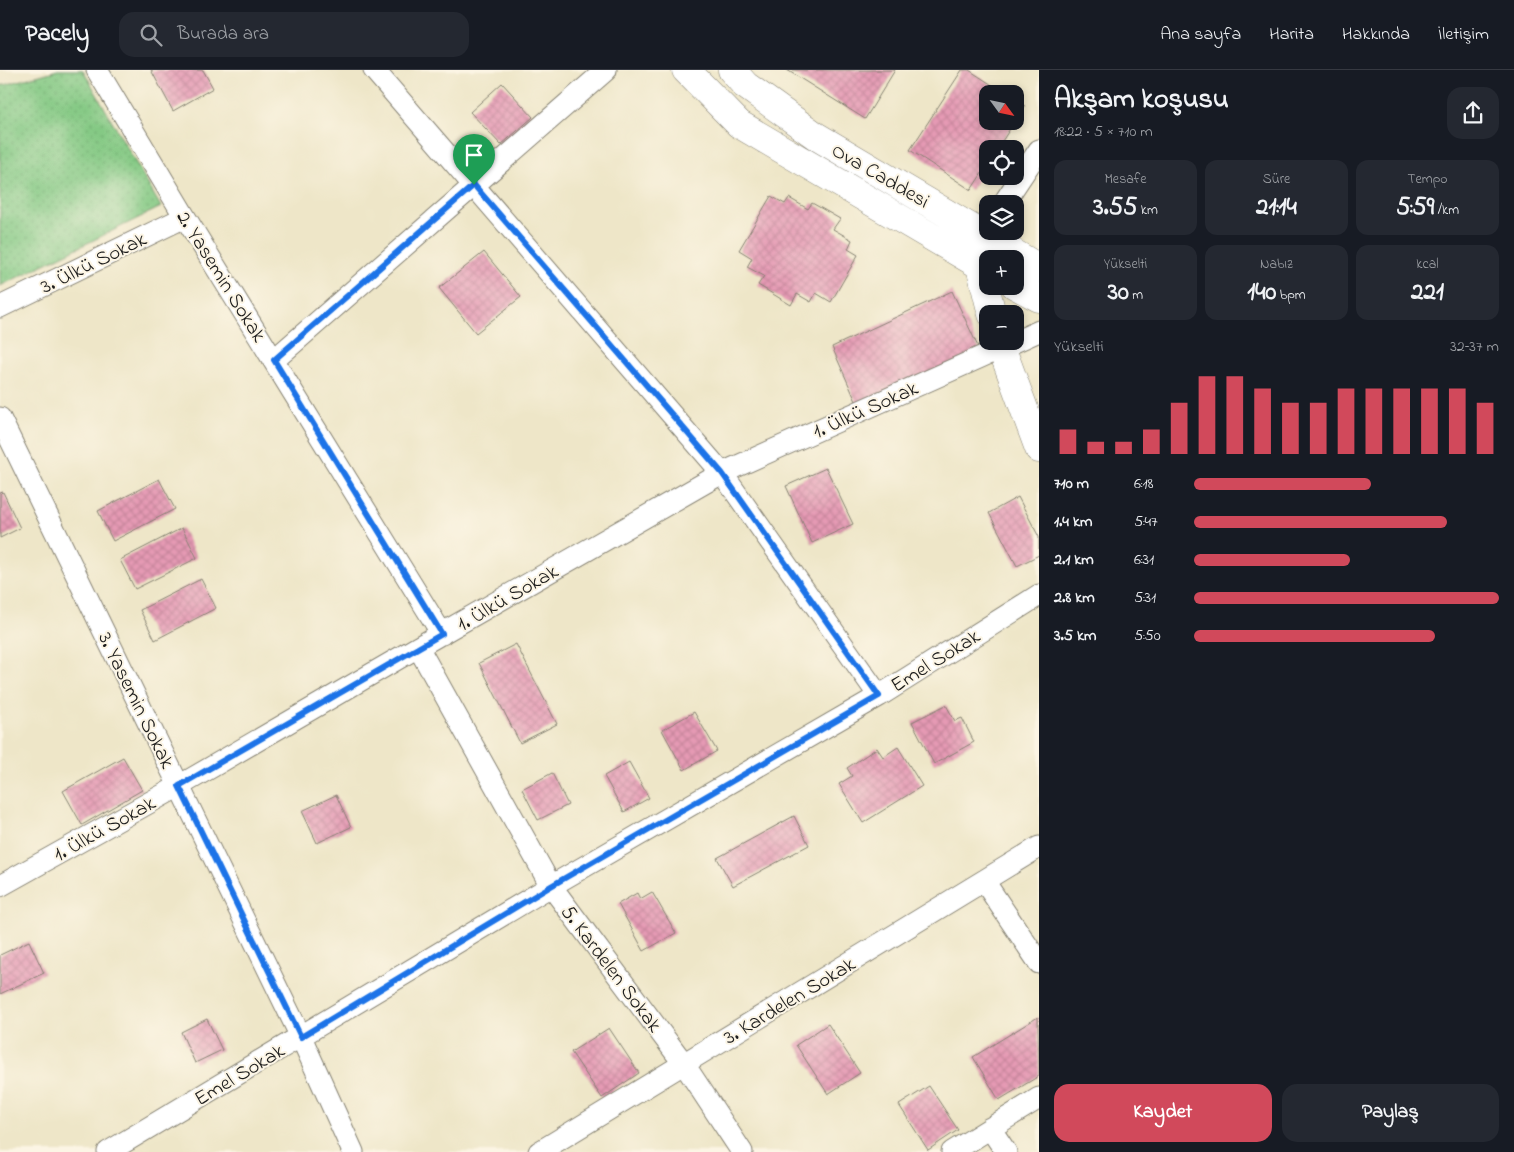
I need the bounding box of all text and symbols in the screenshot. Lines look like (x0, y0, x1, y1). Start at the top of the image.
search box (119, 12, 469, 57)
text: Pacely (25, 17, 89, 52)
icon: search (137, 21, 165, 49)
text: Burada ara (177, 21, 269, 48)
text: Ana sayfa (1160, 22, 1241, 48)
text: Harita (1269, 22, 1314, 48)
text: Hakkında (1342, 22, 1410, 48)
text: İletişim (1438, 22, 1489, 48)
text: Akşam koşusu (1054, 80, 1229, 121)
north arrow (979, 85, 1024, 130)
map controls (979, 85, 1024, 350)
button: share (1447, 87, 1499, 139)
text: 18:22 · 5 × 710 m (1054, 120, 1153, 144)
pin (453, 134, 495, 185)
street label: Ova Caddesi (825, 137, 935, 217)
button: locate (979, 140, 1024, 185)
icon: arrive (460, 141, 488, 169)
text: Mesafe (1104, 169, 1147, 190)
text: Süre (1263, 169, 1290, 190)
text: Tempo (1407, 169, 1448, 190)
text: 3.55 (1093, 190, 1137, 226)
text: 21:14 (1256, 190, 1297, 226)
text: 5:59 (1396, 190, 1434, 226)
button: layers (979, 195, 1024, 240)
text: km (1137, 200, 1158, 221)
text: /km (1434, 200, 1459, 221)
street label: 2. Yasemin Sokak (168, 205, 273, 349)
street label: 3. Ülkü Sokak (36, 225, 153, 302)
button: + (979, 250, 1024, 295)
text: Yükselti (1104, 254, 1147, 275)
text: Nabız (1260, 254, 1293, 275)
text: kcal (1416, 254, 1439, 275)
text: 30 (1108, 275, 1129, 311)
text: 140 (1247, 275, 1276, 311)
text: 221 (1411, 275, 1444, 311)
text: m (1129, 285, 1143, 306)
text: bpm (1276, 285, 1306, 306)
button: − (979, 305, 1024, 350)
text: Yükselti (1054, 335, 1104, 359)
text: 32–37 m (1450, 335, 1499, 359)
street label: 1. Ülkü Sokak (808, 374, 924, 447)
text: 710 m (1054, 472, 1089, 496)
text: 6:18 (1134, 472, 1154, 496)
text: 1.4 km (1054, 510, 1092, 534)
text: 5:47 (1134, 510, 1158, 534)
text: 2.1 km (1054, 548, 1094, 572)
text: 6:31 (1134, 548, 1154, 572)
street label: 1. Ülkü Sokak (452, 557, 565, 640)
text: 2.8 km (1054, 586, 1095, 610)
text: 5:31 (1134, 586, 1156, 610)
street label: Emel Sokak (885, 622, 987, 701)
text: 3.5 km (1054, 624, 1096, 648)
text: 5:50 (1134, 624, 1161, 648)
street label: 3. Yasemin Sokak (89, 628, 182, 775)
street label: 1. Ülkü Sokak (48, 789, 162, 870)
street label: 5. Kardelen Sokak (552, 899, 669, 1040)
street label: 3. Kardelen Sokak (718, 950, 863, 1053)
street label: Emel Sokak (189, 1037, 292, 1115)
button: Kaydet (1054, 1084, 1272, 1142)
button: Paylaş (1282, 1084, 1499, 1142)

